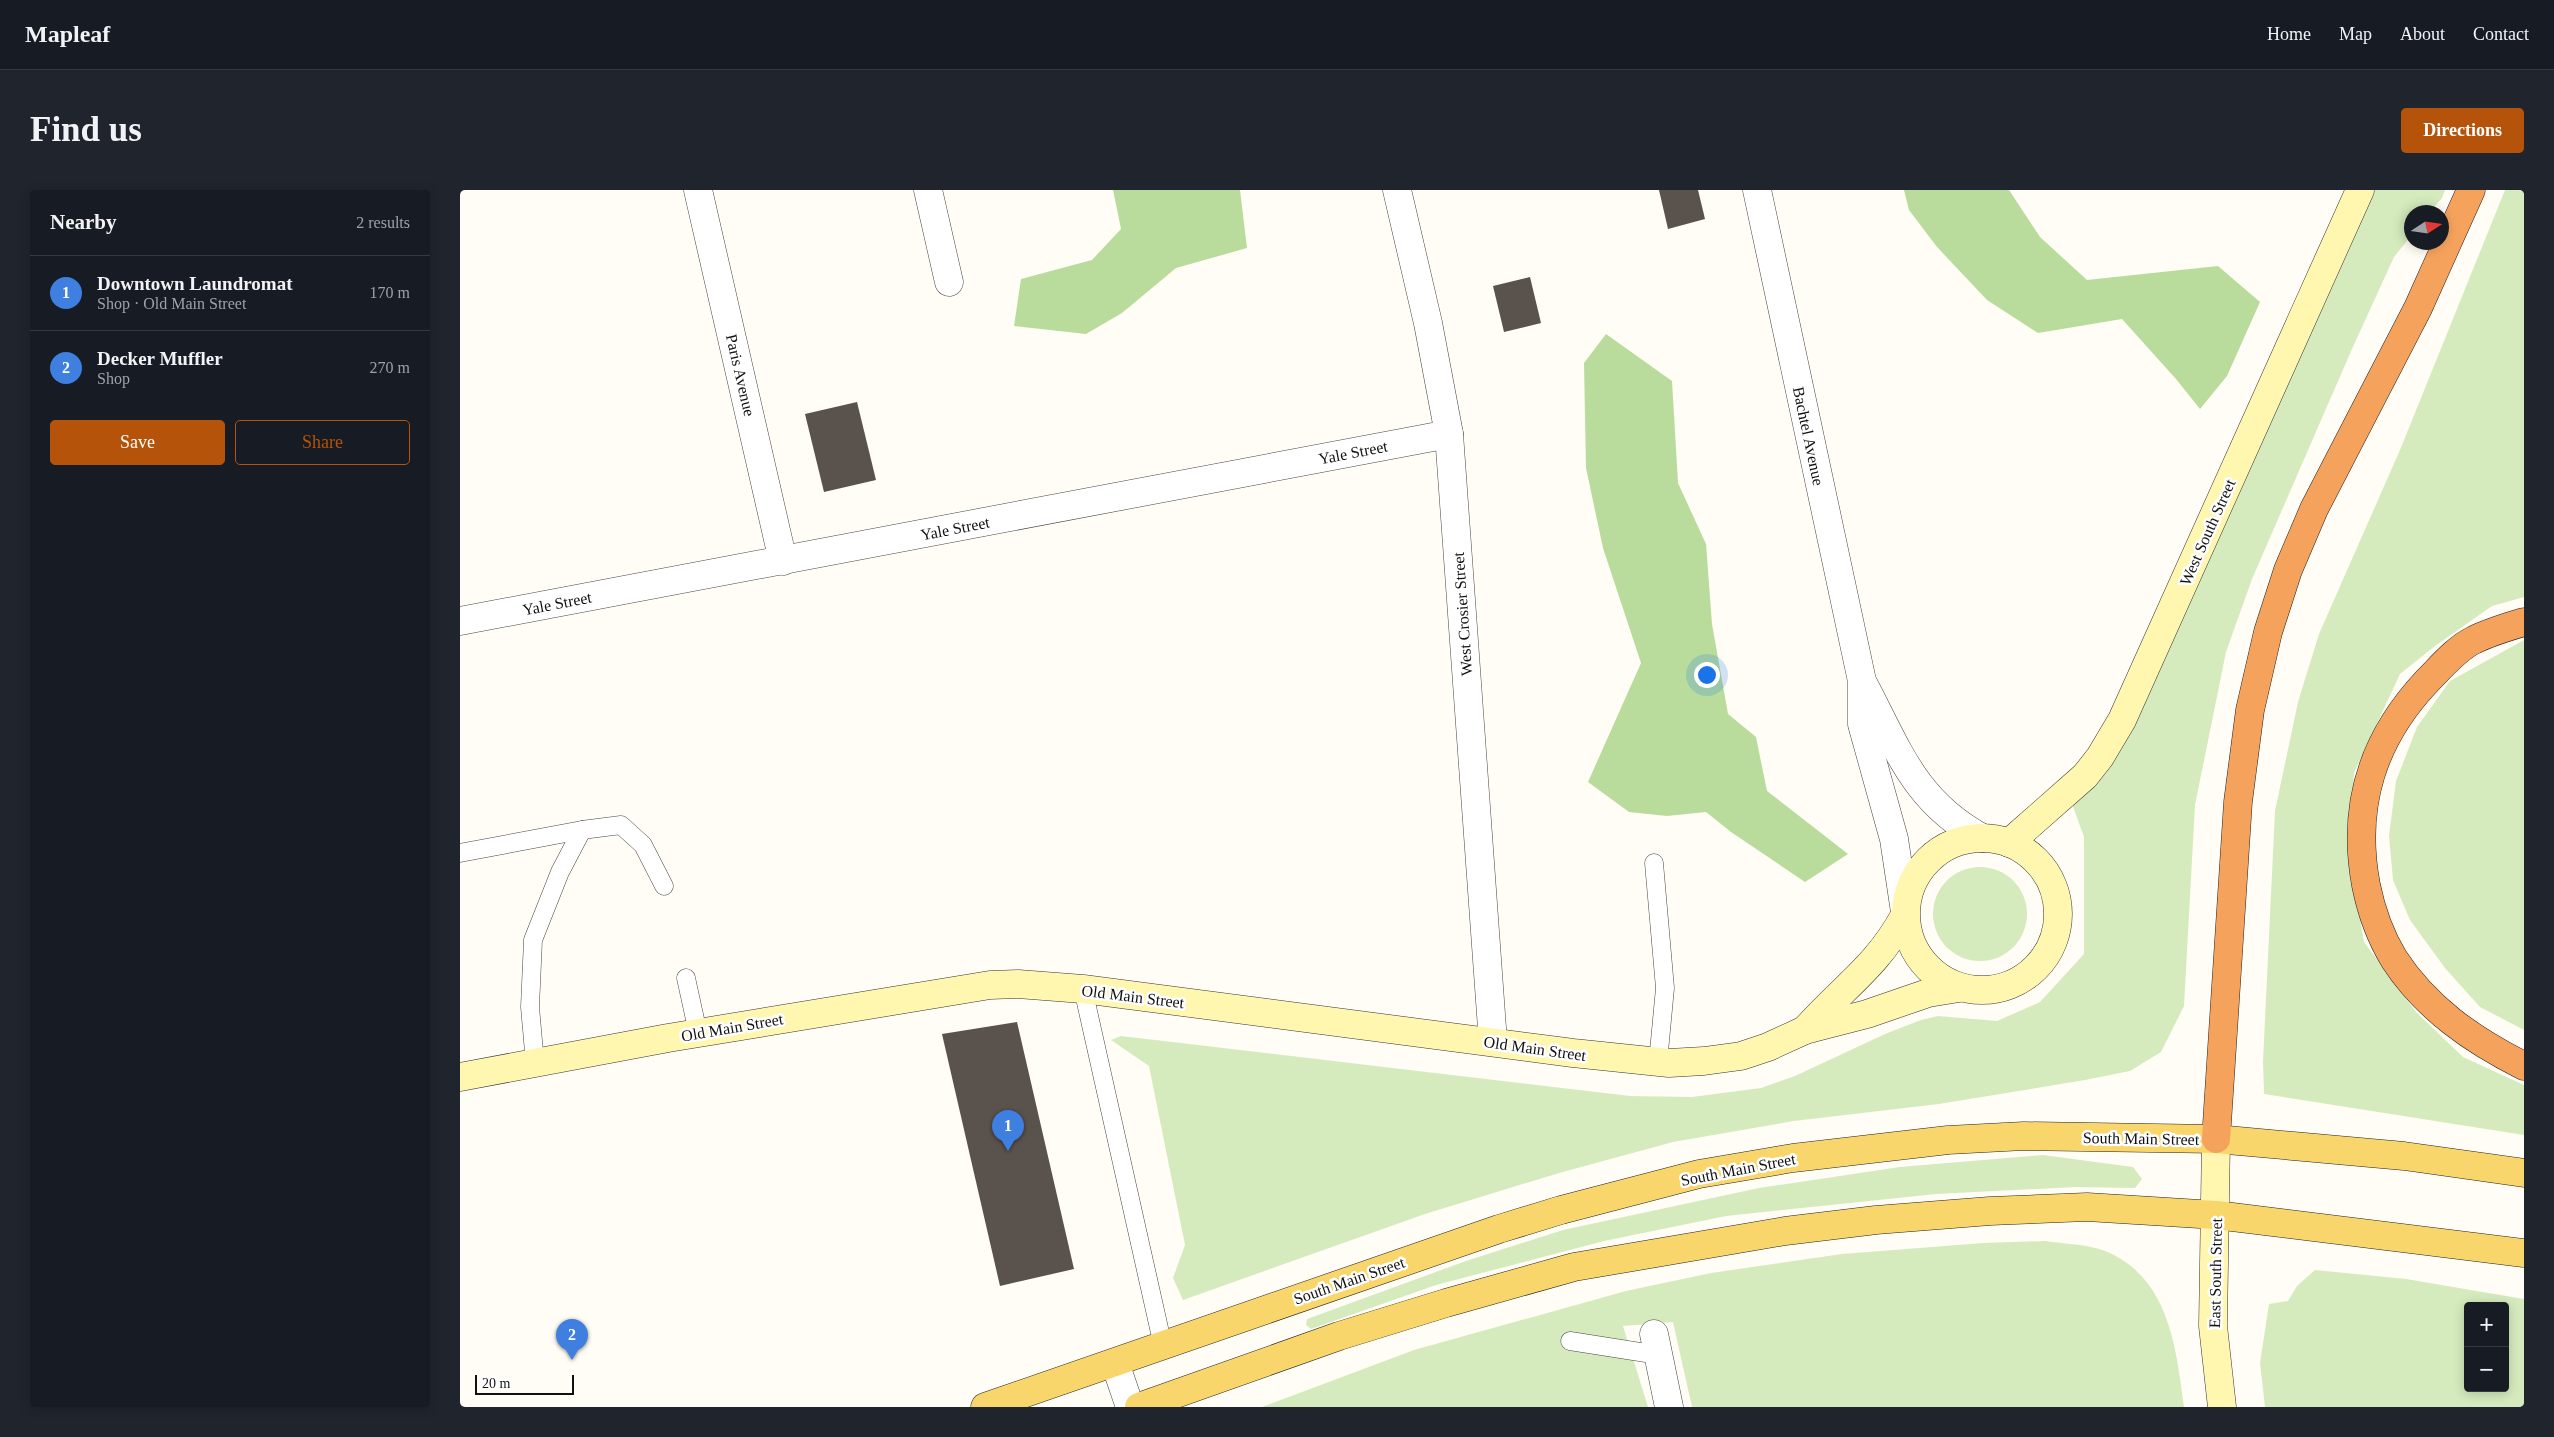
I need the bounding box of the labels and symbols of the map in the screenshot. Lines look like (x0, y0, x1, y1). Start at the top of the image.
north arrow (2404, 205, 2449, 250)
street label: Paris Avenue (723, 332, 758, 418)
street label: Bachtel Avenue (1790, 385, 1827, 487)
street label: Yale Street (1317, 437, 1390, 468)
street label: West South Street (2176, 476, 2239, 588)
street label: Yale Street (919, 513, 992, 544)
street label: West Crosier Street (1450, 551, 1475, 676)
street label: Yale Street (521, 588, 594, 619)
your location (1694, 662, 1720, 688)
street label: Old Main Street (1081, 982, 1186, 1011)
street label: Old Main Street (680, 1010, 785, 1045)
street label: Old Main Street (1483, 1033, 1588, 1064)
pin: 1 (992, 1110, 1024, 1151)
street label: South Main Street (2083, 1129, 2200, 1148)
street label: South Main Street (1679, 1150, 1797, 1189)
street label: East South Street (2206, 1217, 2225, 1328)
street label: South Main Street (1291, 1253, 1408, 1307)
pin: 2 (556, 1319, 588, 1360)
scale bar (475, 1372, 574, 1395)

